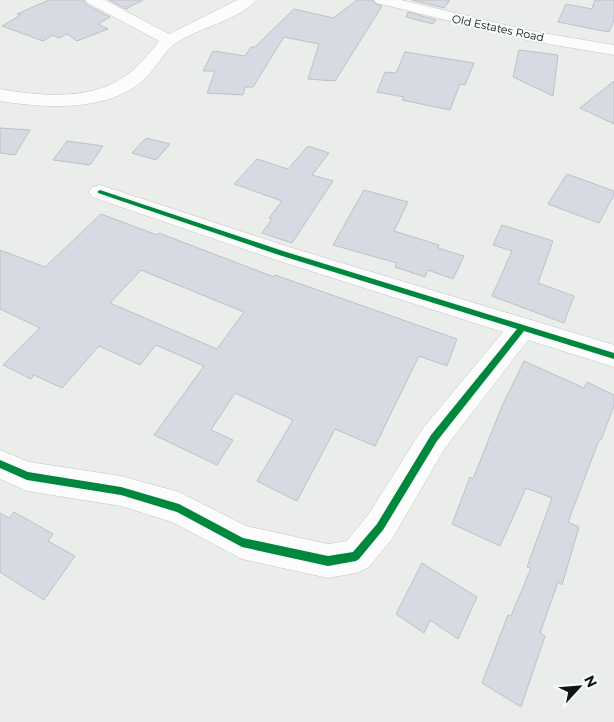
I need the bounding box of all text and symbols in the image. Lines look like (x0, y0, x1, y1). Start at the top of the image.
street label: Old Estates Road (451, 11, 545, 45)
north arrow (554, 662, 604, 712)
text: N (580, 672, 601, 690)

